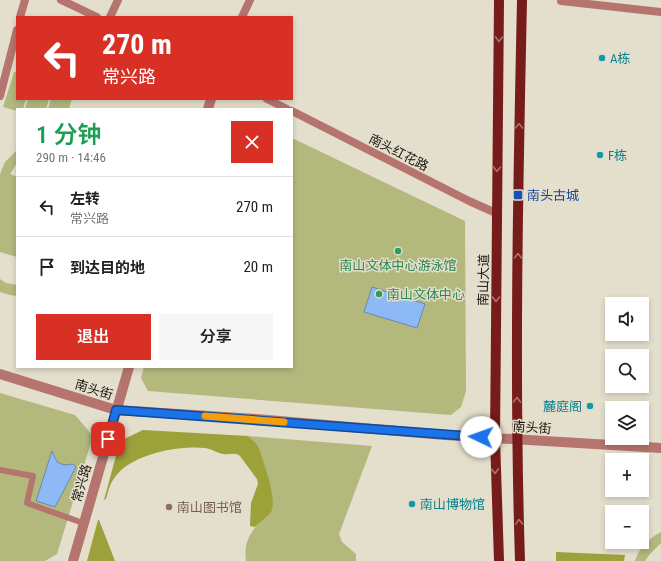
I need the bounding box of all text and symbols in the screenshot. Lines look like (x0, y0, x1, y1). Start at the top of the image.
text: 270 m (102, 28, 172, 61)
icon: left (36, 32, 88, 84)
one-way arrow (495, 36, 503, 42)
place label: A栋 (610, 51, 631, 66)
marker: A栋 (597, 53, 607, 63)
text: 常兴路 (102, 66, 156, 87)
text: 1 分钟 (36, 121, 102, 149)
button: close (231, 121, 273, 163)
one-way arrow (515, 123, 523, 129)
street label: 南头红花路 (366, 131, 431, 174)
place label: F栋 (608, 148, 627, 163)
text: 290 m · 14:46 (36, 150, 106, 165)
marker: F栋 (595, 150, 605, 160)
one-way arrow (493, 166, 501, 172)
place label: 南头古城 (527, 188, 579, 203)
marker: 南头古城 (512, 189, 524, 201)
text: 左转 (70, 190, 100, 208)
icon: left (36, 196, 58, 218)
text: 270 m (236, 198, 273, 216)
text: 常兴路 (70, 211, 109, 226)
marker: 南山文体中心游泳馆 (393, 246, 403, 256)
one-way arrow (514, 253, 522, 259)
street label: 南山大道 (476, 254, 491, 306)
icon: arrive (36, 256, 58, 278)
text: 20 m (243, 258, 273, 276)
place label: 南山文体中心游泳馆 (339, 258, 457, 273)
text: 到达目的地 (70, 259, 145, 277)
place label: 南山文体中心 (387, 287, 465, 302)
marker: 南山文体中心 (374, 289, 384, 299)
one-way arrow (491, 296, 500, 302)
map controls (605, 297, 649, 549)
button: sound (605, 297, 649, 341)
button: 退出 (36, 314, 151, 360)
button: 分享 (159, 314, 273, 360)
button: search (605, 349, 649, 393)
street label: 南头街 (73, 377, 115, 402)
one-way arrow (513, 397, 521, 403)
place label: 麓庭阁 (543, 399, 582, 414)
marker: 麓庭阁 (585, 401, 595, 411)
button: layers (605, 401, 649, 445)
position arrow (460, 416, 502, 458)
street label: 南头街 (512, 419, 552, 436)
pin (91, 422, 125, 456)
icon: arrive (97, 428, 119, 450)
button: + (605, 453, 649, 497)
street label: 常兴路 (69, 462, 94, 504)
one-way arrow (491, 468, 500, 474)
place label: 南山博物馆 (420, 497, 485, 512)
marker: 南山博物馆 (407, 499, 417, 509)
place label: 南山图书馆 (177, 500, 242, 515)
marker: 南山图书馆 (164, 502, 174, 512)
button: − (605, 505, 649, 549)
one-way arrow (515, 519, 523, 525)

